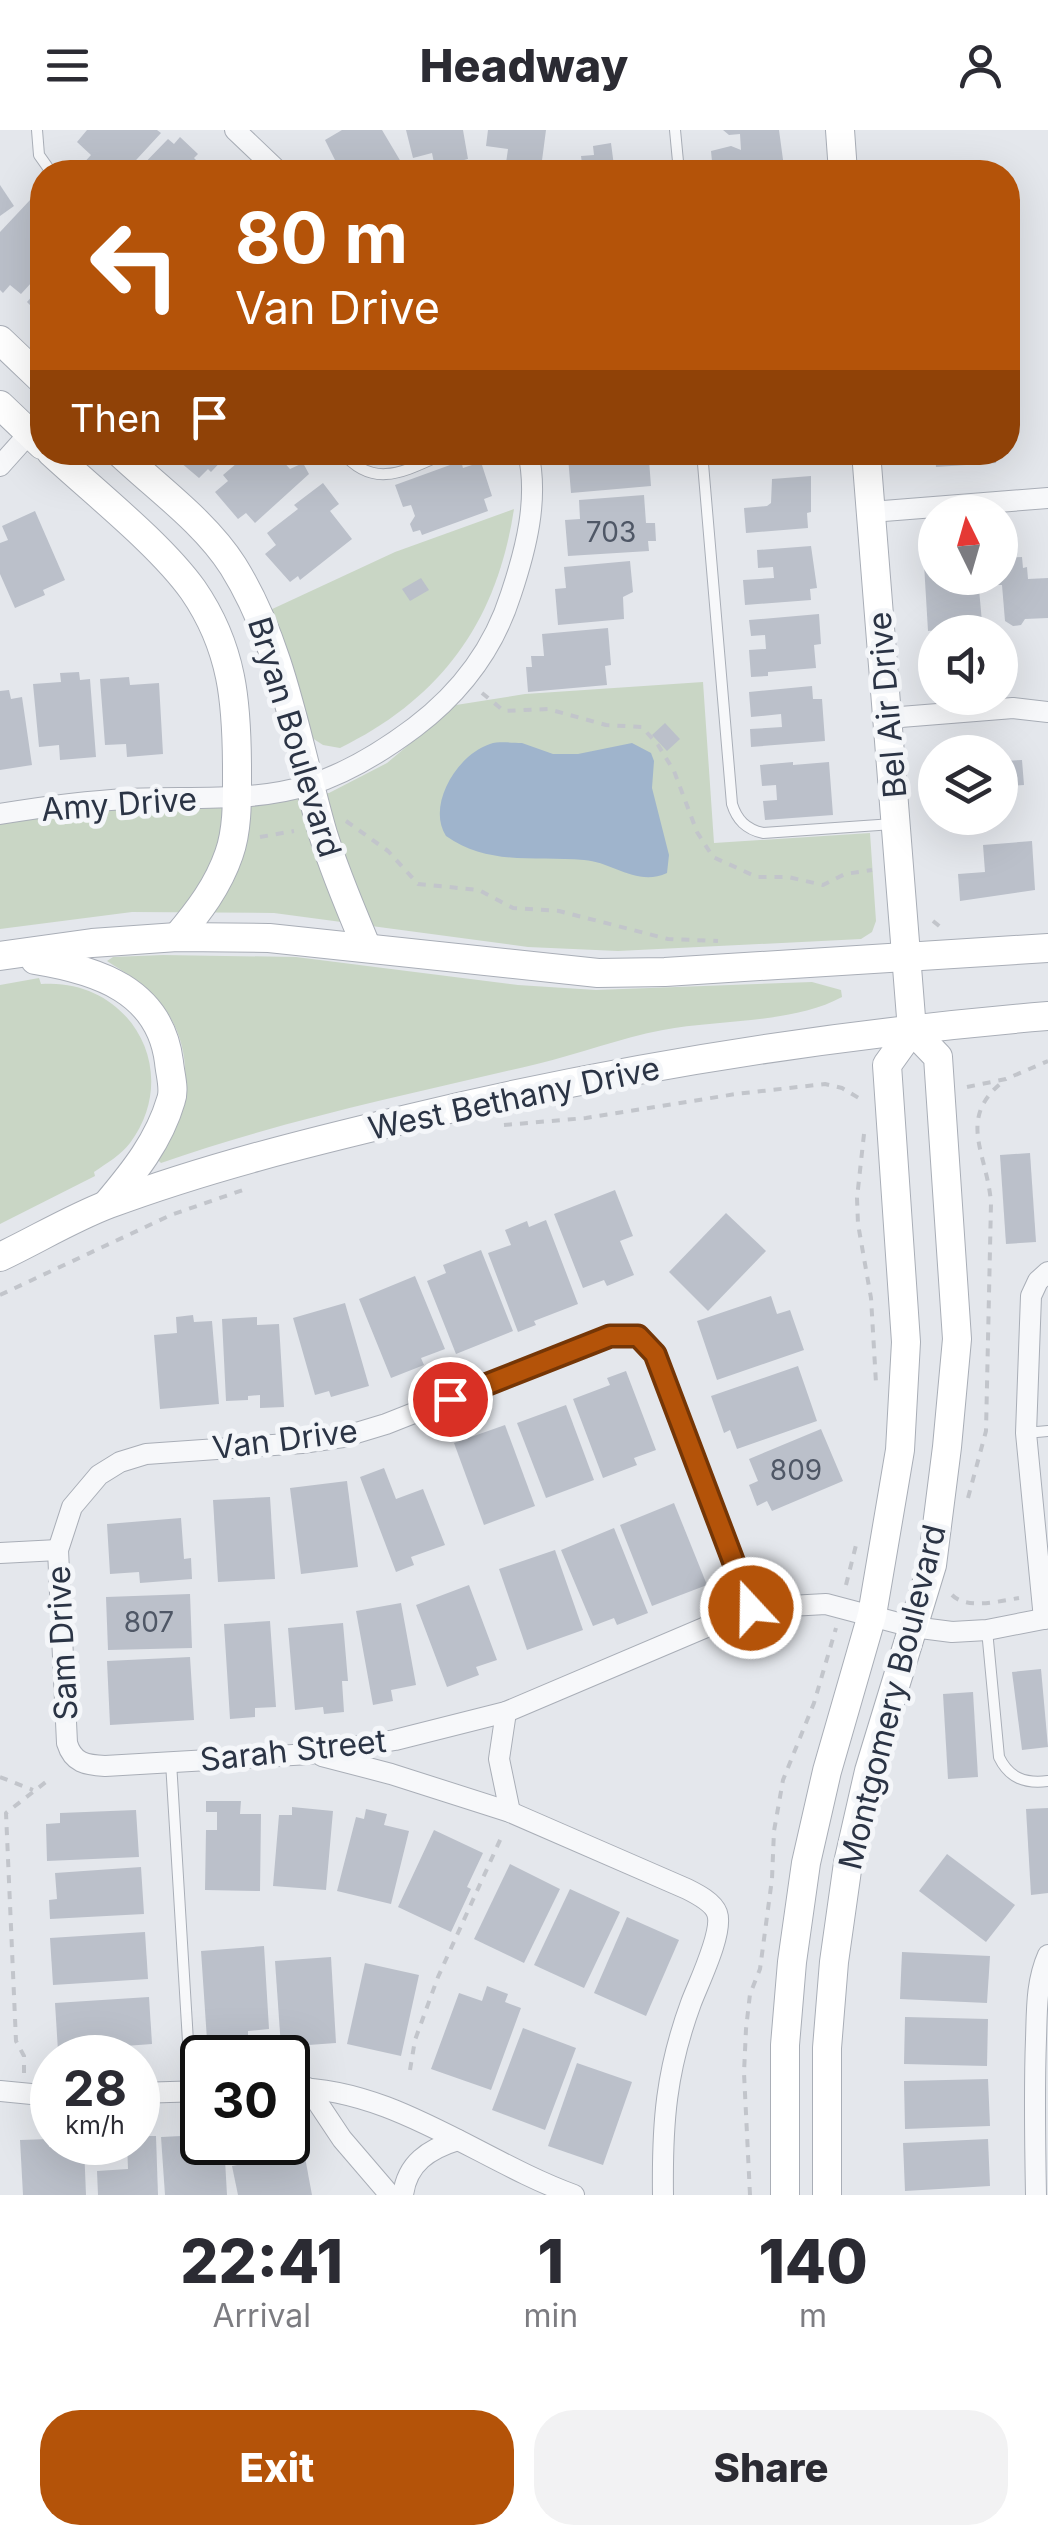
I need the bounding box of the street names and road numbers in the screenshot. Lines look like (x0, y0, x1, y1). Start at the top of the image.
street label: Bel Air Drive (859, 610, 915, 800)
street label: Bryan Boulevard (240, 612, 350, 862)
street label: Amy Drive (40, 779, 198, 829)
street label: West Bethany Drive (365, 1048, 663, 1148)
street label: Van Drive (210, 1411, 360, 1467)
street label: Montgomery Boulevard (830, 1521, 954, 1873)
street label: Sam Drive (38, 1565, 86, 1721)
street label: Sarah Street (198, 1721, 388, 1779)

